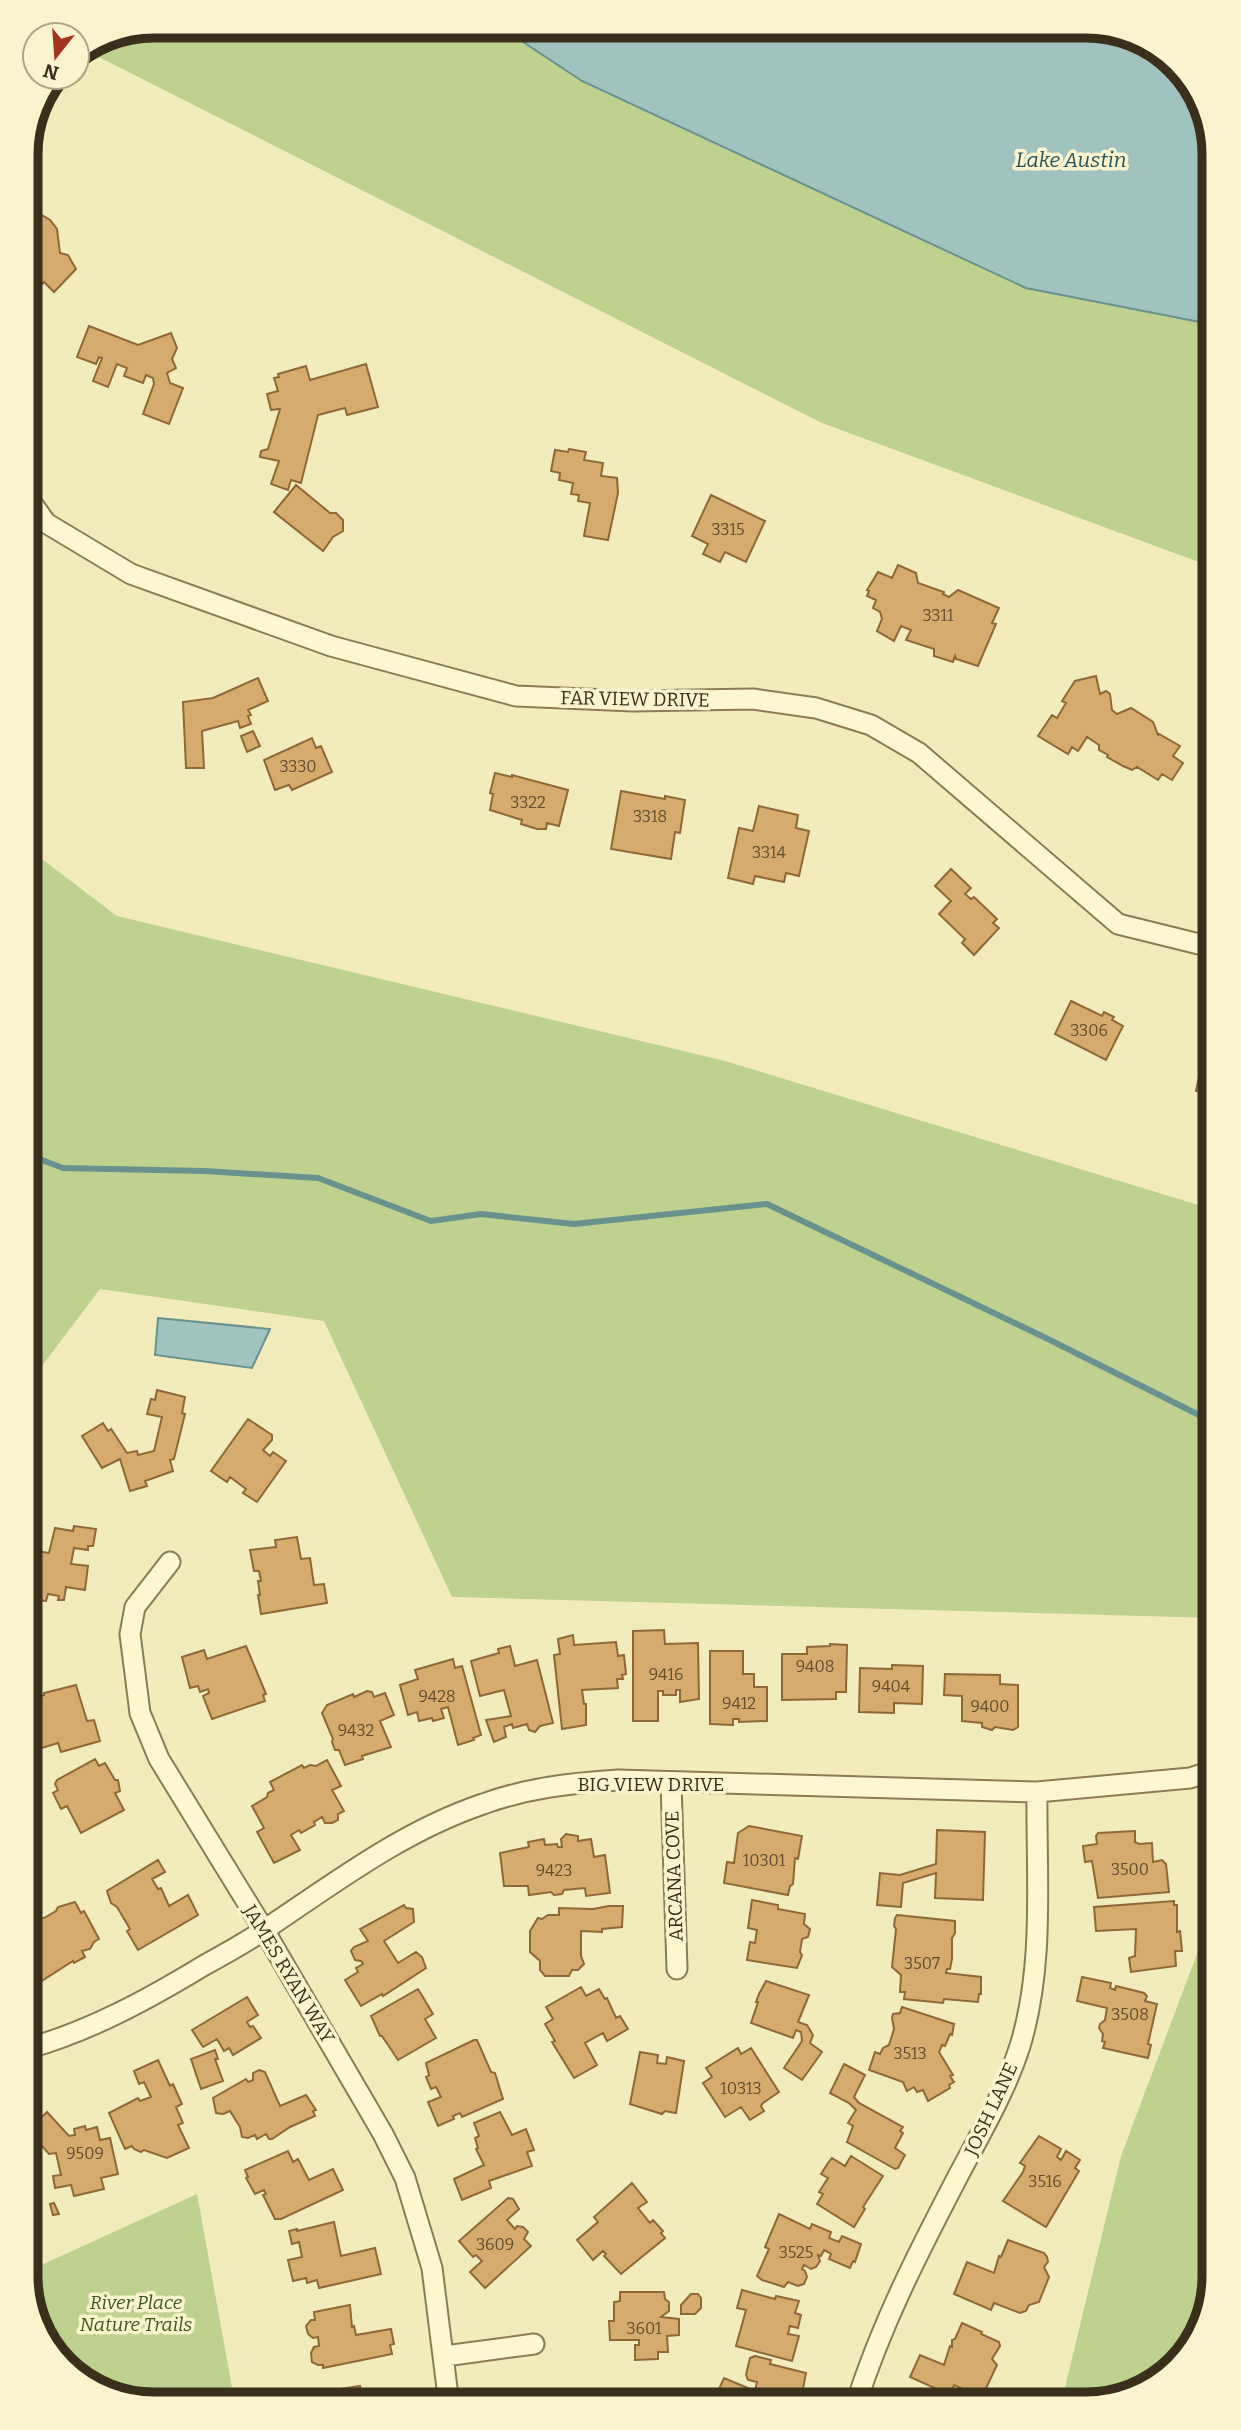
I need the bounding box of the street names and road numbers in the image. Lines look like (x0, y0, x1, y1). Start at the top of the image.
street label: FAR VIEW DRIVE (560, 686, 710, 712)
street label: BIG VIEW DRIVE (578, 1773, 724, 1796)
street label: ARCANA COVE (660, 1810, 688, 1942)
street label: JAMES RYAN WAY (238, 1900, 340, 2048)
street label: JOSH LANE (959, 2059, 1023, 2160)

